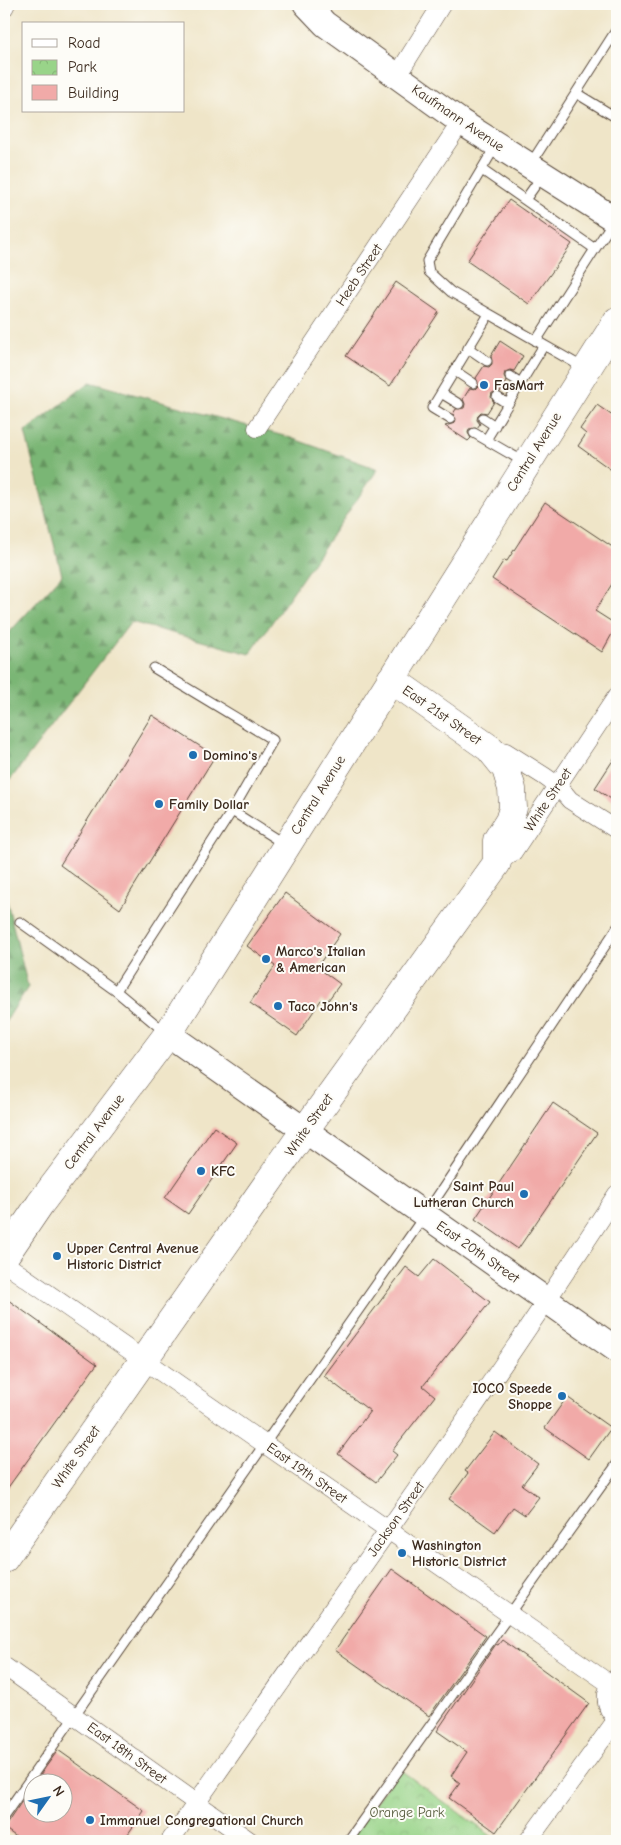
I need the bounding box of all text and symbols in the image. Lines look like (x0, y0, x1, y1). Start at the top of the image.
legend (22, 22, 185, 112)
text: Road (68, 34, 100, 52)
text: Park (68, 58, 97, 76)
street label: Kaufmann Avenue (409, 81, 507, 155)
text: Building (68, 84, 119, 102)
street label: Heeb Street (332, 240, 387, 309)
place label: FasMart (494, 377, 544, 394)
marker: FasMart (478, 379, 490, 391)
street label: Central Avenue (503, 409, 565, 495)
street label: East 21st Street (399, 681, 486, 749)
place label: Domino's (203, 747, 257, 764)
marker: Domino's (187, 749, 199, 761)
street label: Central Avenue (287, 752, 349, 838)
street label: White Street (520, 764, 576, 835)
place label: Family Dollar (169, 796, 249, 813)
marker: Family Dollar (153, 798, 165, 810)
place label: Marco's Italian & American (276, 943, 366, 976)
marker: Marco's Italian & American (260, 953, 272, 965)
place label: Taco John's (288, 998, 358, 1015)
marker: Taco John's (272, 1000, 284, 1012)
street label: White Street (281, 1089, 338, 1160)
street label: Central Avenue (60, 1091, 128, 1173)
place label: KFC (211, 1163, 235, 1180)
marker: KFC (195, 1165, 207, 1177)
place label: Saint Paul Lutheran Church (414, 1178, 514, 1211)
marker: Saint Paul Lutheran Church (518, 1188, 530, 1200)
street label: East 20th Street (433, 1217, 524, 1287)
place label: Upper Central Avenue Historic District (67, 1240, 199, 1273)
marker: Upper Central Avenue Historic District (51, 1250, 63, 1262)
place label: IOCO Speede Shoppe (473, 1380, 552, 1413)
marker: IOCO Speede Shoppe (556, 1390, 568, 1402)
street label: White Street (48, 1421, 105, 1492)
street label: East 19th Street (263, 1439, 351, 1508)
street label: Jackson Street (364, 1477, 429, 1560)
place label: Washington Historic District (412, 1537, 507, 1570)
marker: Washington Historic District (396, 1547, 408, 1559)
street label: East 18th Street (84, 1718, 171, 1788)
north arrow (22, 1772, 72, 1822)
text: N (49, 1783, 68, 1800)
park label: Orange Park (369, 1804, 445, 1821)
place label: Immanuel Congregational Church (100, 1812, 303, 1829)
marker: Immanuel Congregational Church (84, 1814, 96, 1826)

